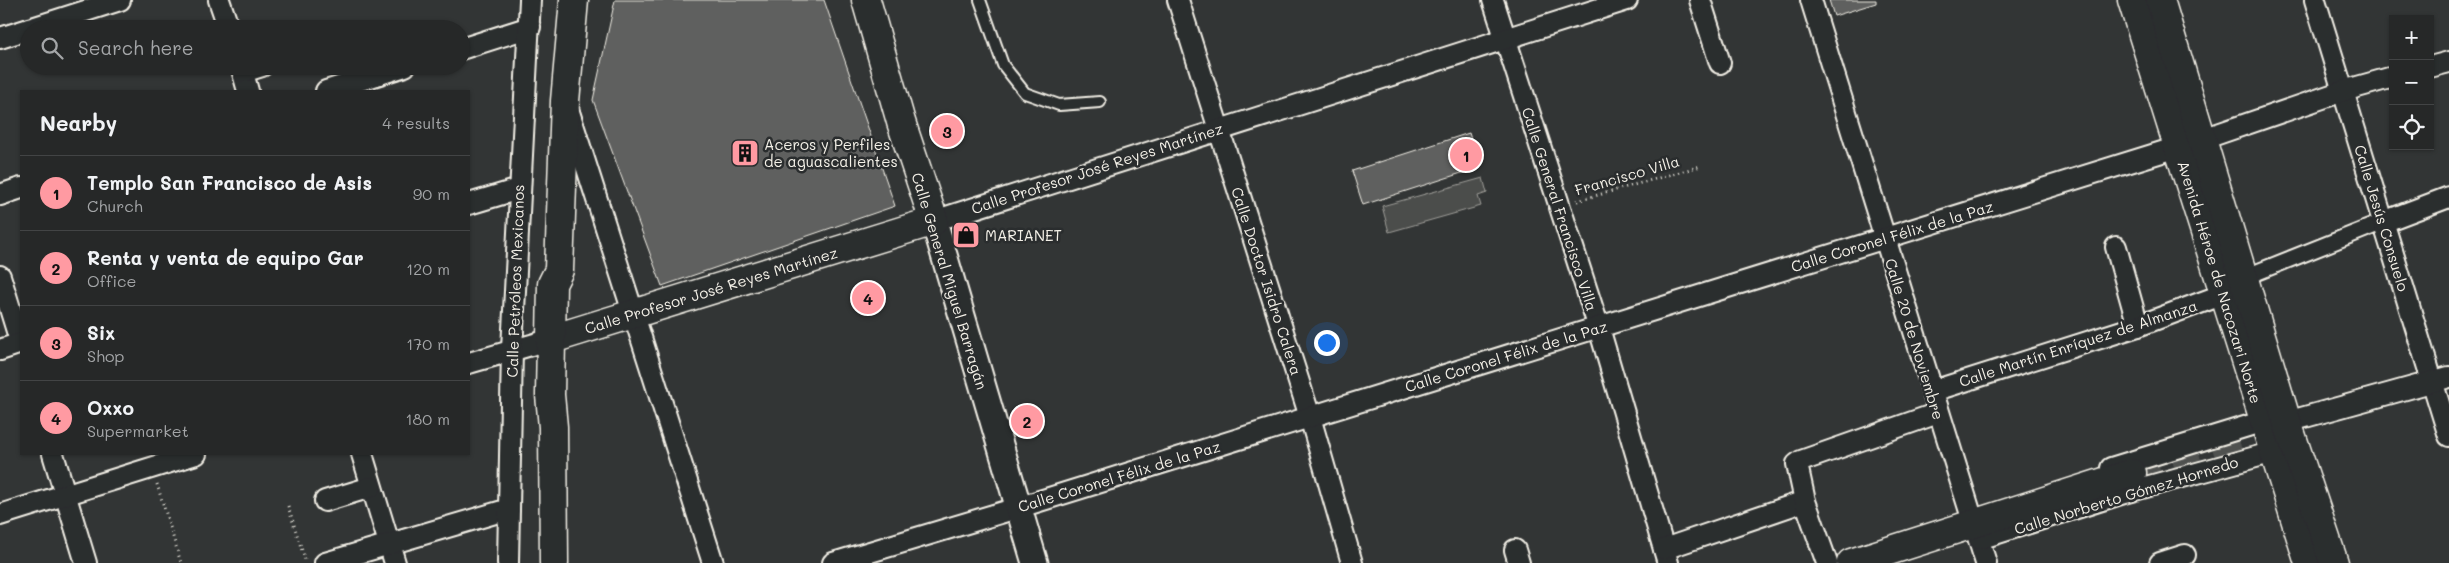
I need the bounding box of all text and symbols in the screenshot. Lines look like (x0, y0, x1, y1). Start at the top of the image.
map controls (2389, 15, 2434, 150)
button: + (2389, 15, 2434, 60)
search box (20, 20, 470, 75)
icon: search (38, 34, 66, 62)
text: Search here (78, 35, 194, 60)
button: − (2389, 60, 2434, 105)
street label: Calle General Francisco Villa (1518, 105, 1602, 313)
button: locate (2389, 105, 2434, 150)
text: Nearby (40, 109, 117, 136)
text: 4 results (382, 112, 450, 133)
pin: 3 (931, 112, 963, 150)
street label: Calle Profesor José Reyes Martínez (969, 118, 1225, 218)
place label: Aceros y Perfiles de aguascalientes (764, 134, 898, 171)
pin: 1 (1450, 136, 1482, 174)
building icon: Aceros y Perfiles de aguascalientes (730, 138, 760, 168)
street label: Calle Jesús Consuelo (2350, 142, 2414, 294)
street label: Francisco Villa (1572, 151, 1682, 199)
street label: Avenida Héroe de Nacozari Norte (2173, 158, 2267, 406)
text: Templo San Francisco de Asis (87, 170, 372, 195)
street label: Calle General Miguel Barragán (907, 170, 993, 392)
text: 1 (52, 183, 60, 204)
text: 90 m (413, 183, 450, 204)
street label: Calle Petróleos Mexicanos (502, 184, 528, 378)
street label: Calle Doctor Isidro Calera (1227, 184, 1307, 378)
text: Church (87, 195, 143, 216)
street label: Calle Coronel Félix de la Paz (1788, 196, 1996, 276)
shop icon: MARIANET (951, 220, 981, 250)
place label: MARIANET (985, 225, 1062, 245)
street label: Calle Profesor José Reyes Martínez (582, 242, 840, 338)
text: Renta y venta de equipo Gar (87, 245, 364, 270)
street label: Calle 20 de Noviembre (1881, 256, 1949, 422)
text: 2 (52, 258, 60, 279)
text: 120 m (406, 258, 450, 279)
text: Office (87, 270, 136, 291)
pin: 4 (852, 279, 884, 317)
street label: Calle Martín Enríquez de Almanza (1956, 295, 2200, 391)
street label: Calle Coronel Félix de la Paz (1402, 316, 1610, 396)
text: Six (87, 320, 115, 345)
your location (1314, 330, 1340, 356)
text: 3 (51, 333, 61, 354)
text: 170 m (406, 333, 450, 354)
text: Shop (87, 345, 124, 366)
text: Oxxo (87, 395, 134, 420)
pin: 2 (1011, 402, 1043, 440)
text: 4 (51, 408, 61, 429)
text: 180 m (405, 408, 450, 429)
text: Supermarket (87, 420, 189, 441)
street label: Calle Coronel Félix de la Paz (1015, 436, 1223, 516)
street label: Calle Norberto Gómez Hornedo (2012, 451, 2241, 539)

